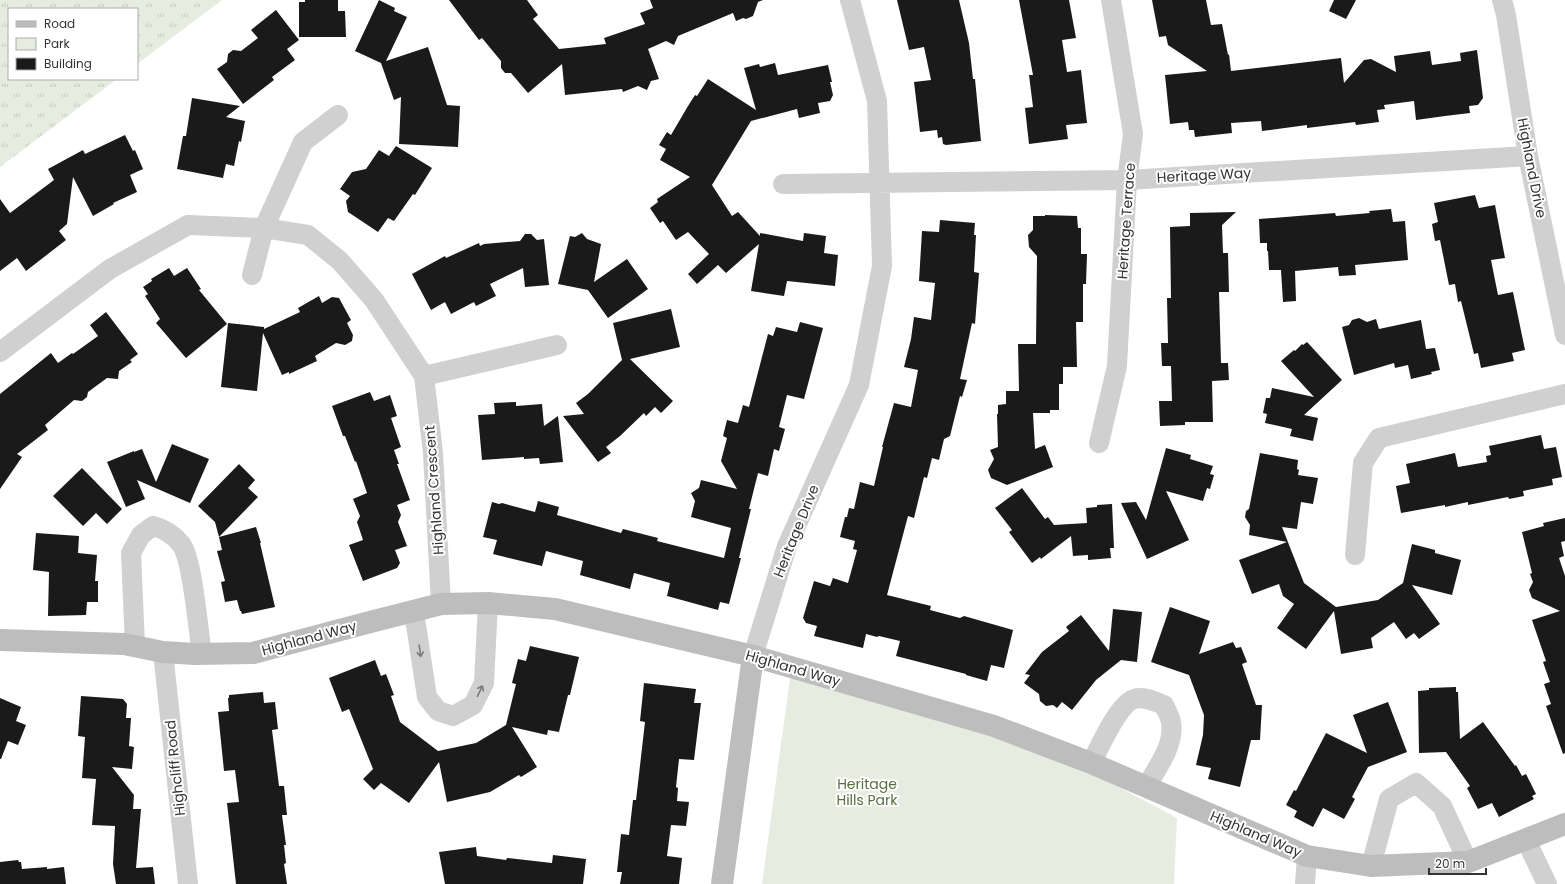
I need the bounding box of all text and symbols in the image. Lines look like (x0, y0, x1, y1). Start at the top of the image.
legend (8, 8, 138, 80)
text: Road (44, 15, 75, 32)
text: Park (44, 35, 71, 52)
text: Building (44, 55, 92, 72)
street label: Highland Drive (1512, 116, 1552, 220)
street label: Heritage Terrace (1112, 162, 1140, 280)
street label: Heritage Way (1156, 163, 1252, 187)
street label: Highland Crescent (419, 425, 449, 555)
street label: Heritage Drive (768, 481, 824, 580)
street label: Highland Way (259, 616, 359, 660)
one-way arrow (416, 644, 424, 657)
street label: Highland Way (743, 645, 843, 691)
one-way arrow (477, 685, 485, 697)
street label: Highcliff Road (160, 719, 190, 817)
park label: Heritage Hills Park (836, 774, 898, 810)
street label: Highland Way (1207, 806, 1305, 862)
scale bar (1429, 850, 1486, 876)
text: 20 m (1435, 855, 1465, 872)

